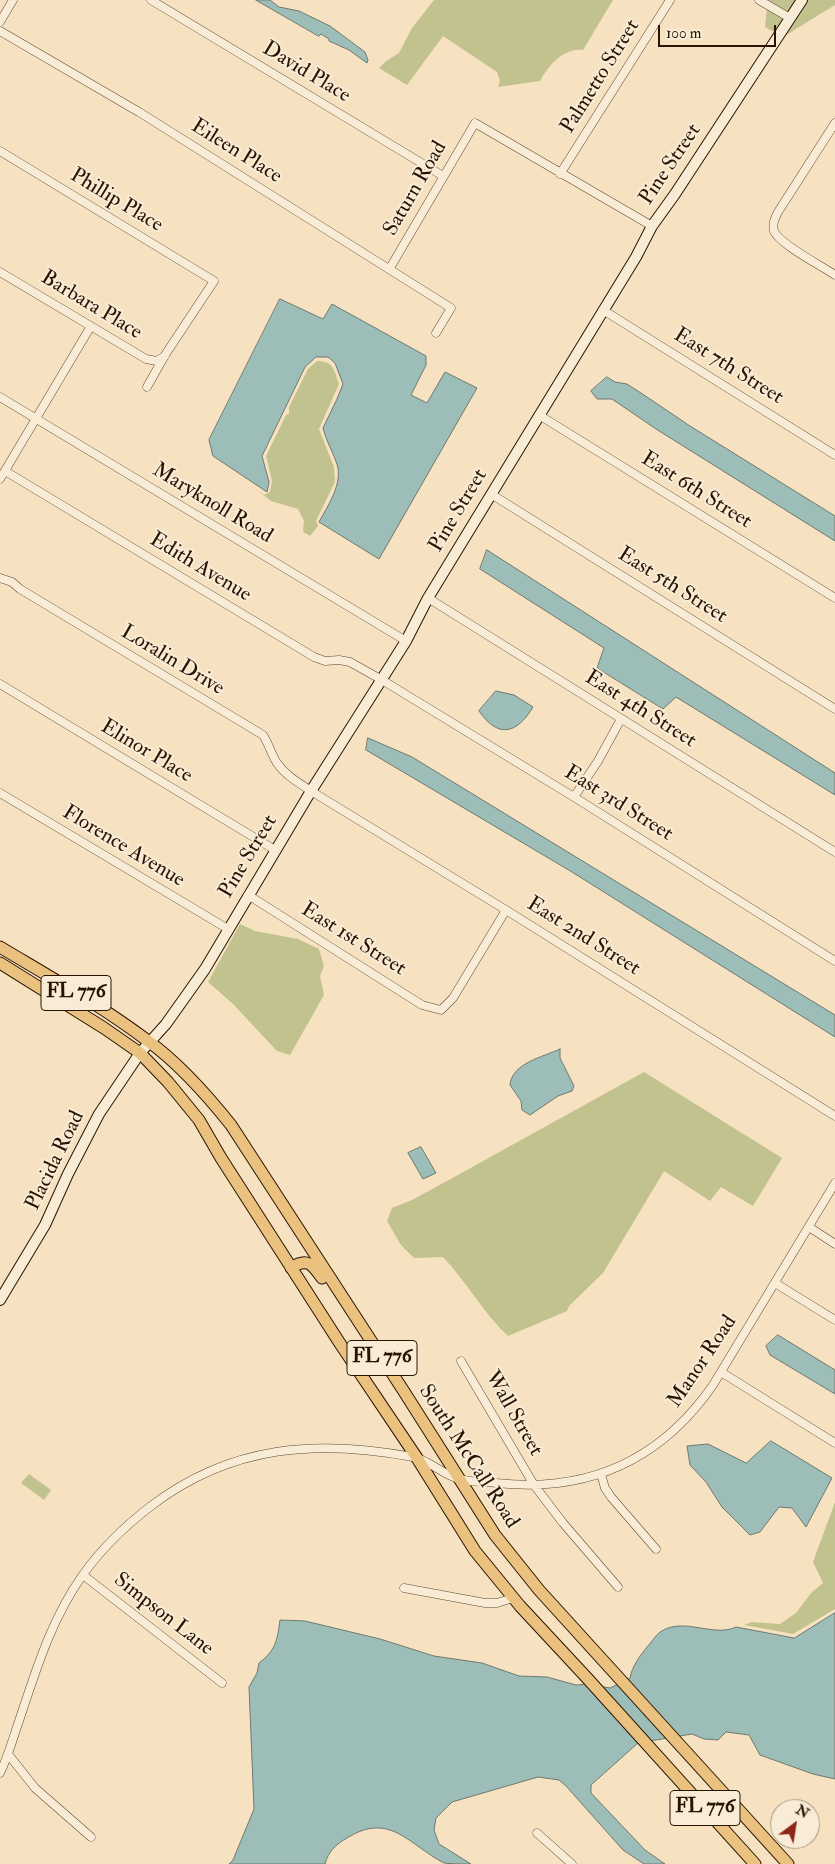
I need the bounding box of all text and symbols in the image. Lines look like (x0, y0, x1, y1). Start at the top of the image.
street label: Palmetto Street (556, 15, 646, 139)
scale bar (660, 15, 778, 47)
text: 100 m (666, 24, 701, 43)
street label: David Place (257, 37, 355, 109)
street label: Eileen Place (186, 114, 286, 190)
street label: Pine Street (635, 120, 707, 210)
street label: Saturn Road (379, 137, 453, 241)
street label: Phillip Place (65, 163, 167, 239)
street label: Barbara Place (36, 266, 146, 346)
street label: East 7th Street (668, 323, 788, 411)
street label: East 6th Street (636, 447, 756, 535)
street label: Maryknoll Road (147, 458, 277, 550)
street label: Pine Street (424, 465, 494, 557)
street label: Edith Avenue (145, 528, 255, 608)
street label: East 5th Street (613, 542, 731, 630)
street label: Loralin Drive (116, 620, 228, 702)
street label: East 4th Street (580, 666, 700, 754)
street label: Elinor Place (95, 715, 197, 789)
street label: East 3rd Street (559, 761, 677, 847)
street label: Florence Avenue (57, 801, 189, 893)
street label: Pine Street (214, 811, 284, 903)
street label: East 2nd Street (522, 892, 644, 982)
street label: East 1st Street (296, 898, 410, 982)
road number: FL 776 (41, 976, 111, 1010)
street label: Placida Road (21, 1107, 91, 1215)
street label: Manor Road (663, 1311, 743, 1413)
road number: FL 776 (347, 1340, 417, 1376)
street label: Wall Street (479, 1367, 547, 1461)
street label: South McCall Road (412, 1380, 524, 1534)
street label: Simpson Lane (108, 1568, 218, 1662)
road number: FL 776 (670, 1790, 740, 1826)
north arrow (770, 1799, 820, 1849)
text: N (793, 1801, 812, 1822)

